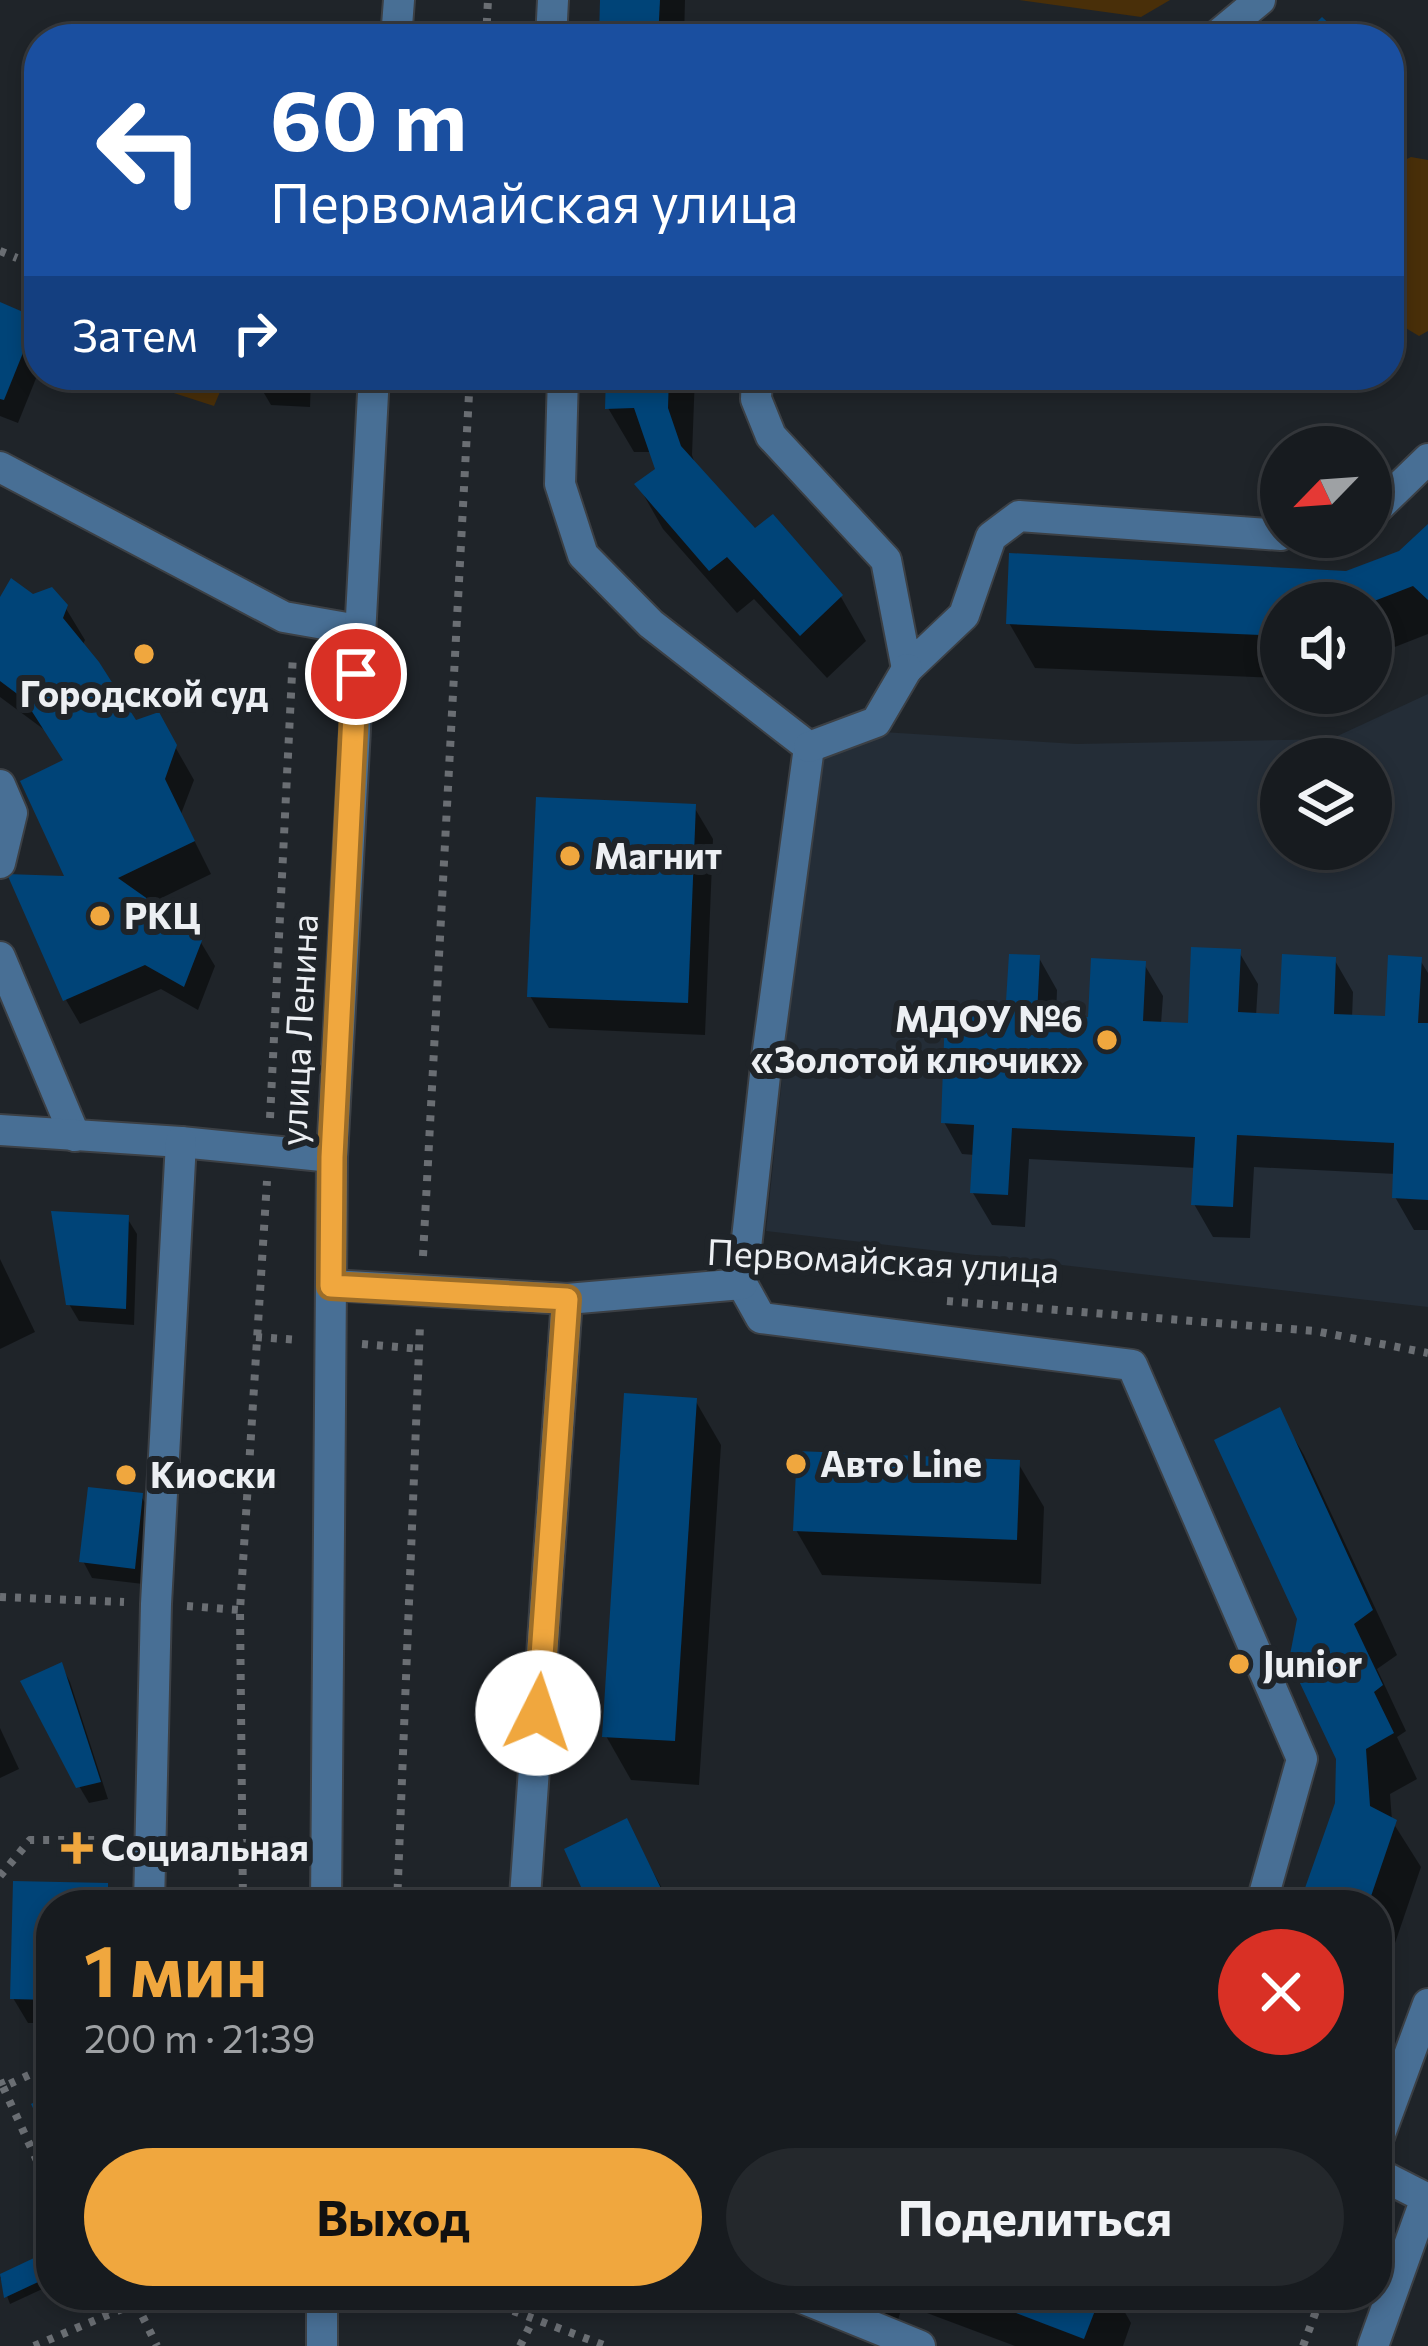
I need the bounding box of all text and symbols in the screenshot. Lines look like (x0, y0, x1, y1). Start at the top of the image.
text: 60 m (270, 66, 467, 168)
icon: left (72, 72, 228, 228)
text: Первомайская улица (270, 168, 799, 234)
icon: right (222, 300, 288, 366)
text: Затем (72, 306, 198, 361)
north arrow (1260, 426, 1392, 558)
map controls (1260, 426, 1392, 870)
button: sound (1260, 582, 1392, 714)
pin (305, 623, 407, 725)
marker: Городской суд (131, 641, 157, 667)
icon: arrive (323, 641, 389, 707)
place label: Городской суд (20, 670, 268, 714)
button: layers (1260, 738, 1392, 870)
place label: Магнит (594, 832, 722, 876)
marker: Магнит (557, 843, 583, 869)
place label: РКЦ (124, 892, 201, 936)
marker: РКЦ (87, 903, 113, 929)
street label: улица Ленина (269, 913, 325, 1147)
place label: МДОУ №6 «Золотой ключик» (751, 995, 1083, 1080)
marker: МДОУ №6 «Золотой ключик» (1094, 1027, 1120, 1053)
street label: Первомайская улица (706, 1228, 1060, 1290)
place label: Авто Line (820, 1440, 982, 1484)
place label: Киоски (150, 1451, 277, 1495)
marker: Авто Line (783, 1451, 809, 1477)
marker: Киоски (113, 1462, 139, 1488)
place label: Junior (1263, 1640, 1362, 1684)
position arrow (475, 1650, 601, 1776)
marker: Junior (1226, 1651, 1252, 1677)
place label: Социальная (101, 1824, 309, 1868)
marker: Социальная (64, 1835, 90, 1861)
text: 1 мин (84, 1924, 267, 2012)
button: close (1218, 1929, 1344, 2055)
text: 200 m · 21:39 (84, 2013, 315, 2061)
button: Выход (84, 2148, 702, 2286)
button: Поделиться (726, 2148, 1344, 2286)

